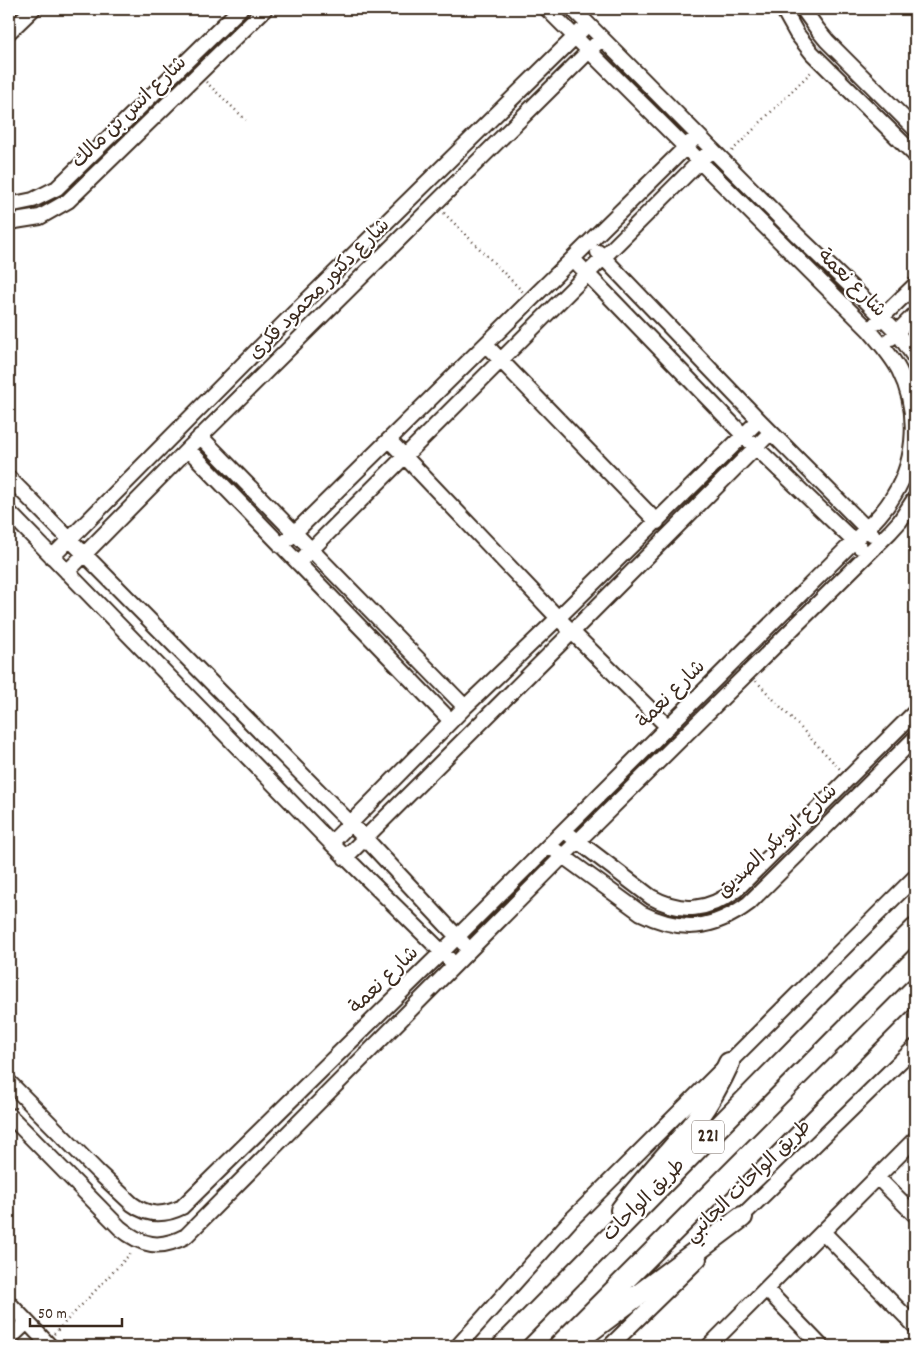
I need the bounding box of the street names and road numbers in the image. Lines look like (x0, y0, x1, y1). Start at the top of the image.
street label: شارع انس بن مالك (66, 50, 194, 176)
street label: شارع دكتور محمود فكرى (243, 213, 397, 367)
street label: شارع نعمة (810, 243, 892, 325)
street label: شارع نعمة (631, 654, 713, 736)
street label: شارع ابو بكر الصديق (711, 779, 845, 905)
street label: شارع نعمة (344, 941, 426, 1021)
street label: طريق الواحات الجانبي (679, 1114, 819, 1251)
road number: 221 (692, 1120, 724, 1154)
street label: طريق الواحات (597, 1153, 693, 1249)

